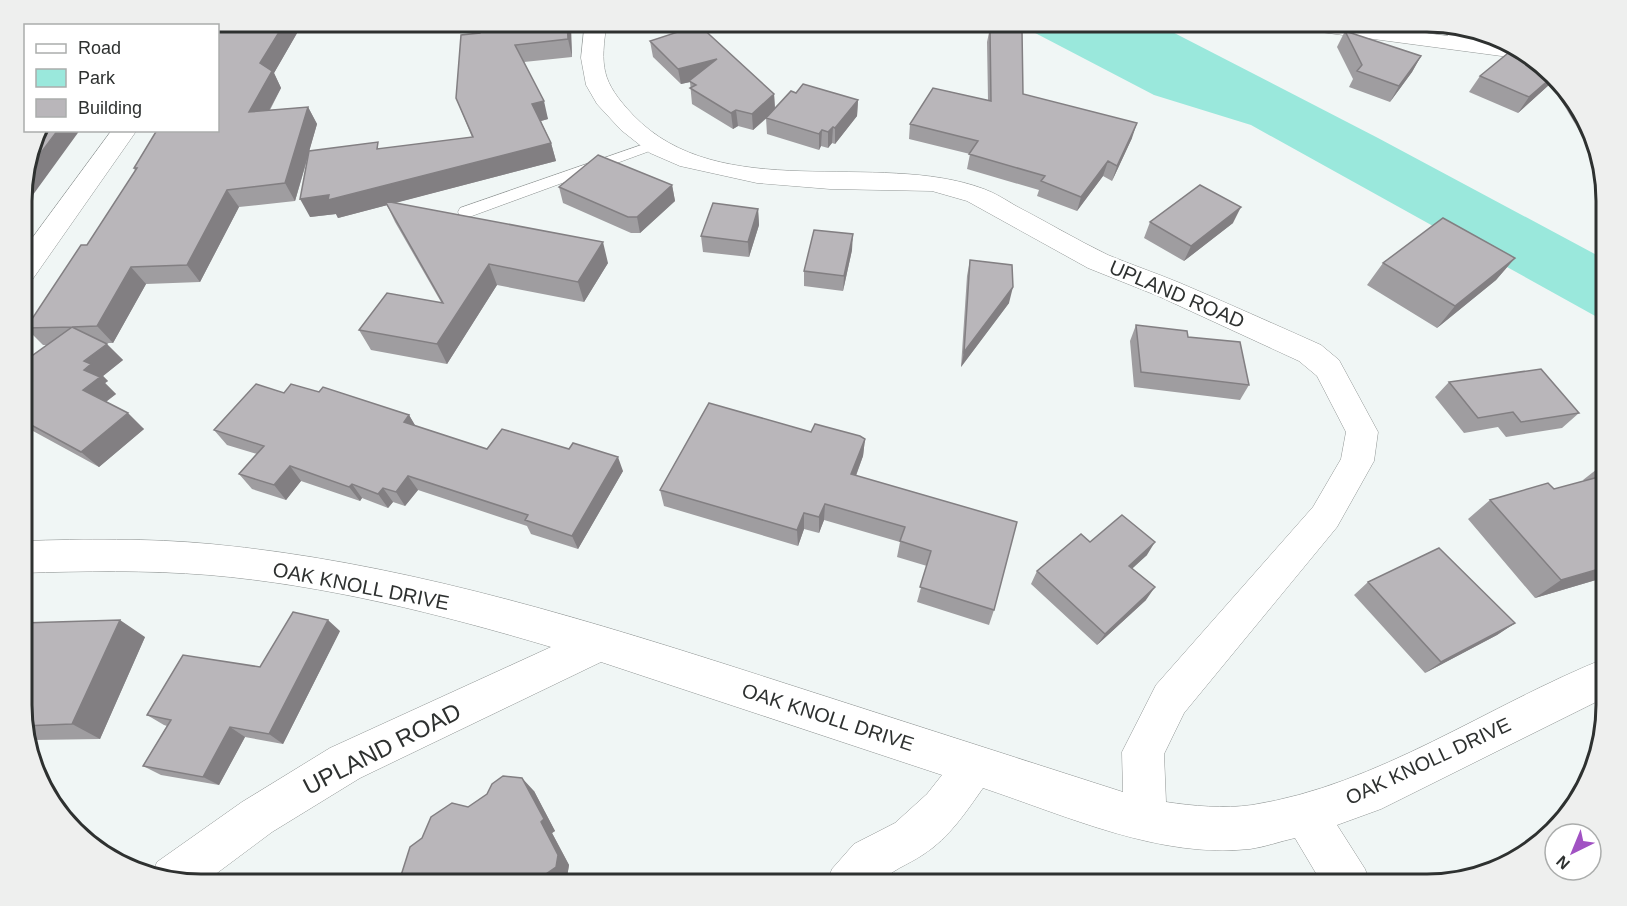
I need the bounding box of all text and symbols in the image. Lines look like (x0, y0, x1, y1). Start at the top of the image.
legend (24, 24, 219, 132)
text: Road (78, 38, 121, 58)
text: Park (78, 68, 116, 88)
text: Building (78, 98, 142, 118)
street label: UPLAND ROAD (1106, 256, 1248, 332)
street label: OAK KNOLL DRIVE (271, 558, 451, 614)
street label: OAK KNOLL DRIVE (739, 679, 917, 755)
street label: UPLAND ROAD (298, 697, 465, 800)
street label: OAK KNOLL DRIVE (1342, 713, 1514, 809)
north arrow (1543, 822, 1603, 882)
text: N (1553, 852, 1573, 873)

